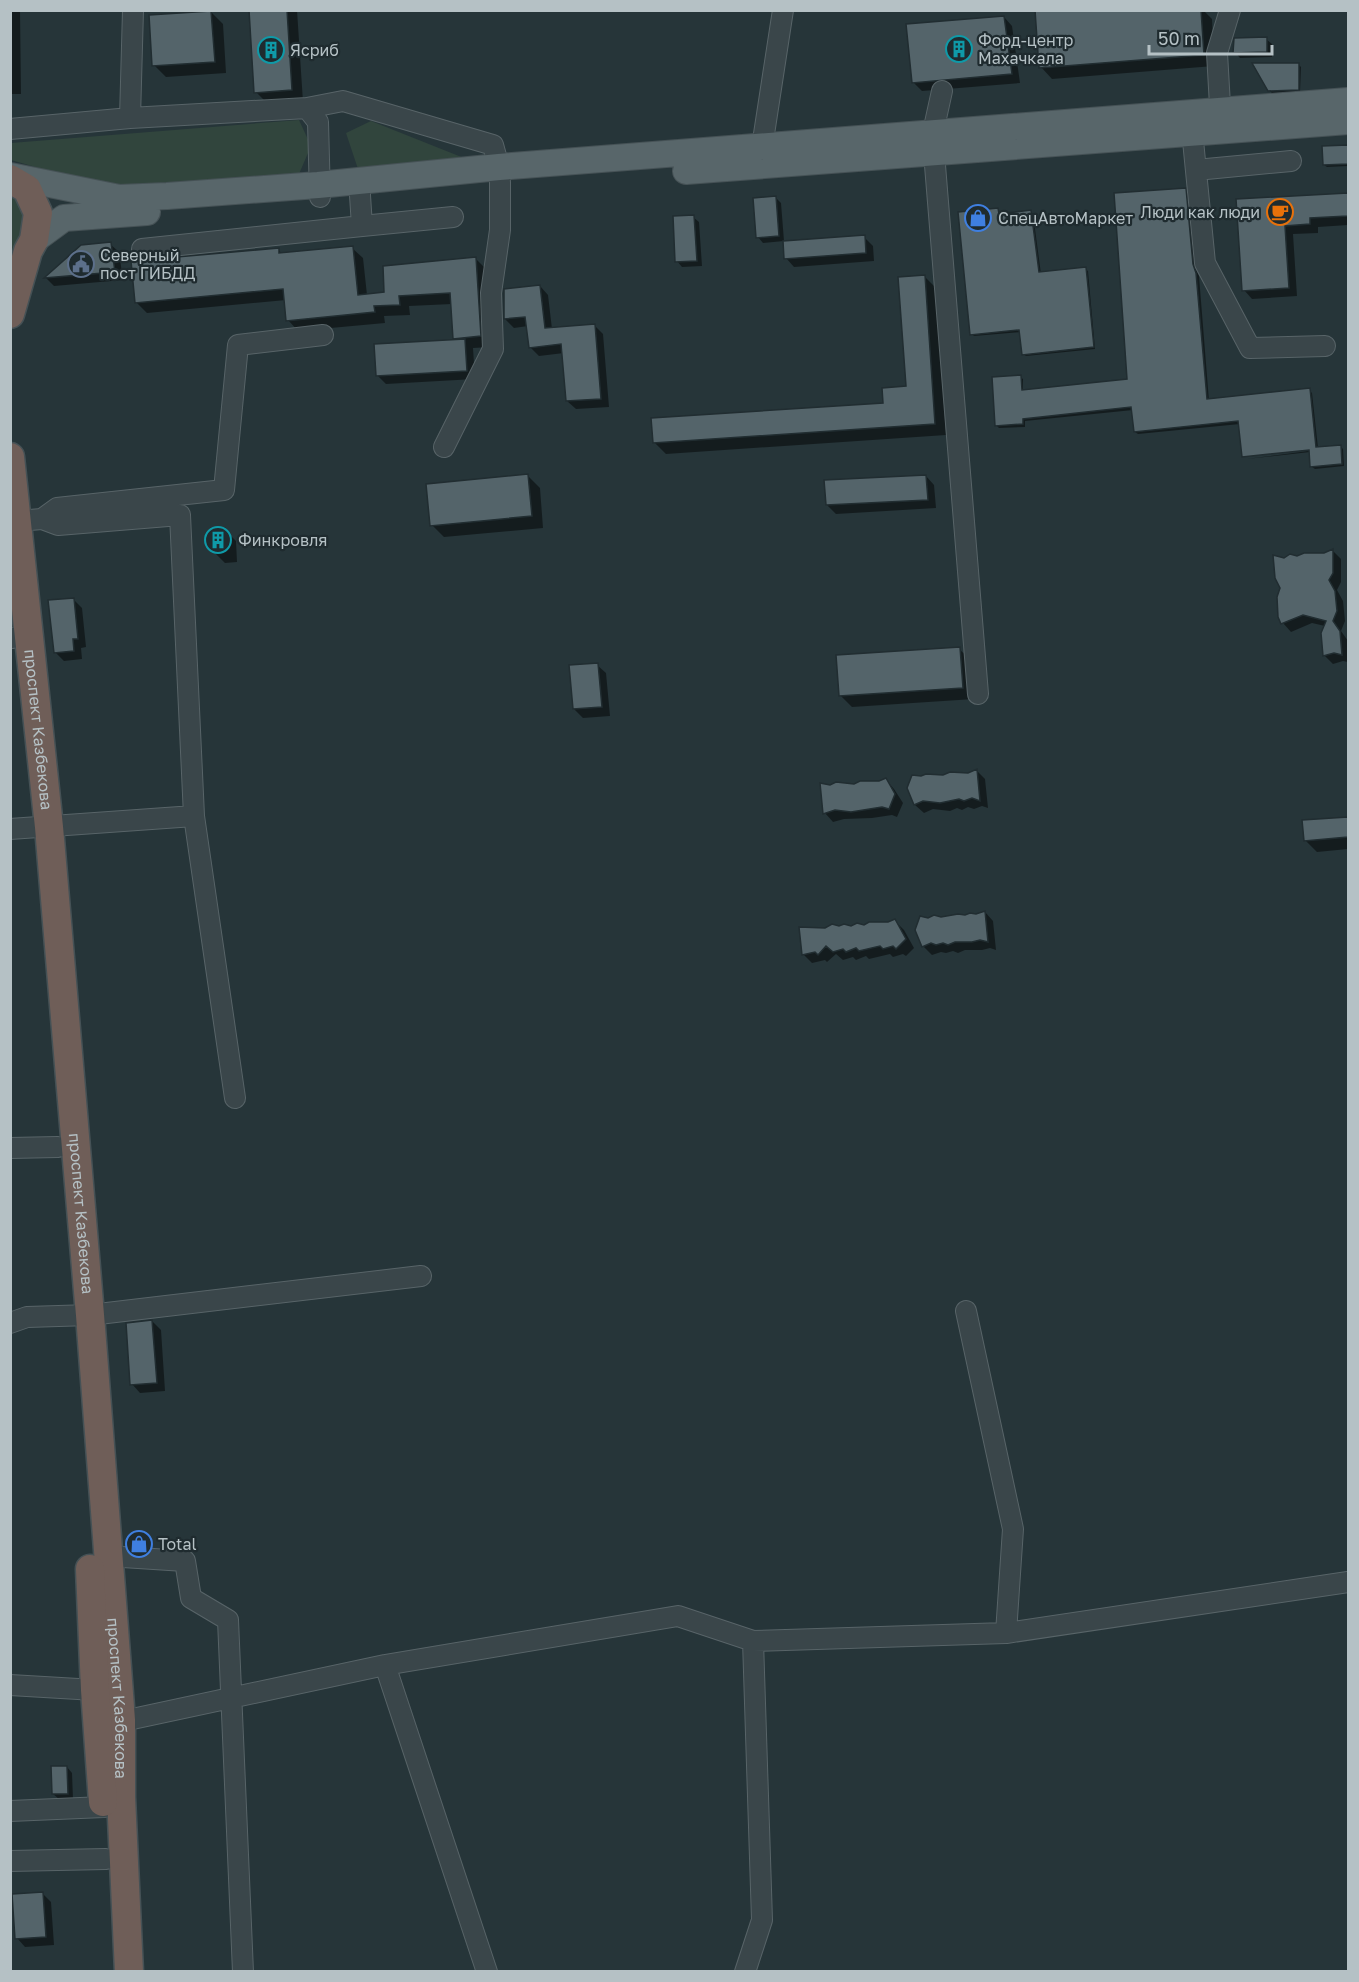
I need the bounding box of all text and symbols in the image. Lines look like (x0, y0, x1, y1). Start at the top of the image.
scale bar (1149, 18, 1272, 56)
text: 50 m (1158, 27, 1200, 49)
place label: Форд-центр Махачкала (978, 30, 1074, 68)
building icon: Форд-центр Махачкала (944, 34, 974, 64)
building icon: Ясриб (256, 35, 286, 65)
place label: Ясриб (290, 40, 339, 60)
cafe icon: Люди как люди (1265, 197, 1295, 227)
place label: Люди как люди (1141, 202, 1260, 222)
shop icon: СпецАвтоМаркет (963, 203, 993, 233)
place label: СпецАвтоМаркет (998, 208, 1133, 228)
place label: Северный пост ГИБДД (100, 245, 196, 283)
public building icon: Северный пост ГИБДД (66, 249, 96, 279)
building icon: Финкровля (203, 525, 233, 555)
place label: Финкровля (238, 530, 327, 550)
street label: проспект Казбекова (20, 648, 57, 811)
street label: проспект Казбекова (65, 1132, 98, 1295)
shop icon: Total (124, 1529, 154, 1559)
place label: Total (158, 1534, 197, 1554)
street label: проспект Казбекова (103, 1617, 131, 1779)

